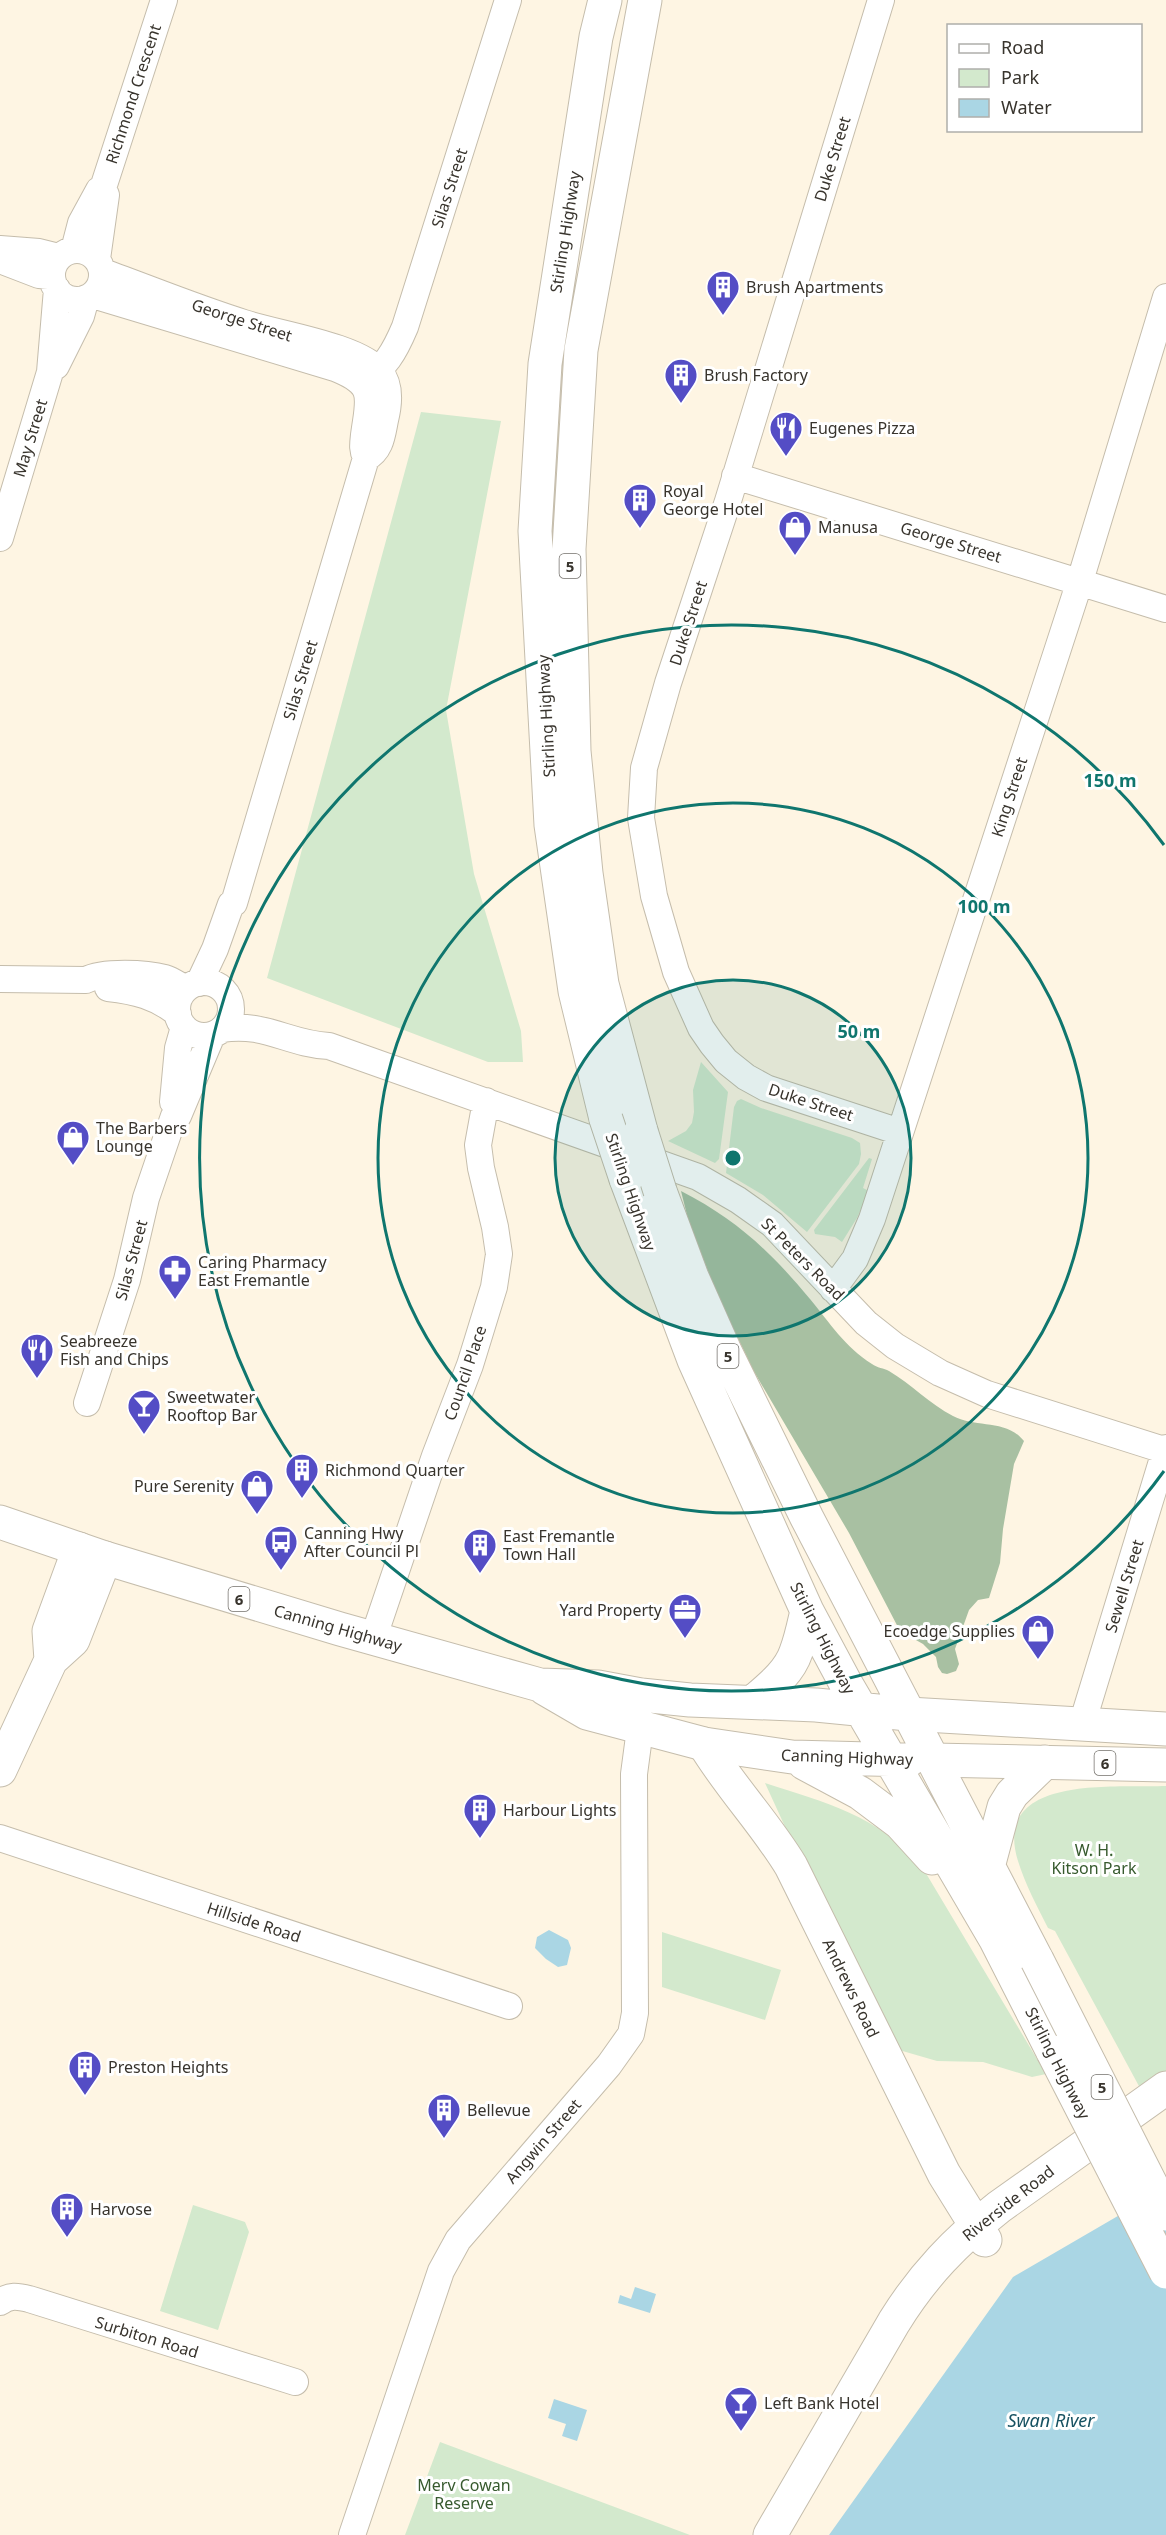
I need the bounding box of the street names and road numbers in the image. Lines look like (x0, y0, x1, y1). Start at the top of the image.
street label: Richmond Crescent (100, 21, 166, 167)
street label: Duke Street (809, 114, 855, 204)
street label: Silas Street (426, 145, 472, 231)
street label: Stirling Highway (545, 169, 586, 294)
street label: George Street (189, 293, 295, 347)
street label: May Street (8, 396, 52, 480)
street label: George Street (898, 516, 1004, 568)
road number: 5 (560, 554, 580, 578)
street label: Duke Street (664, 578, 712, 668)
street label: Silas Street (277, 637, 323, 723)
street label: Stirling Highway (532, 653, 560, 778)
street label: King Street (986, 754, 1032, 840)
street label: Duke Street (766, 1078, 856, 1126)
street label: Stirling Highway (601, 1130, 662, 1254)
street label: St Peters Road (757, 1213, 849, 1305)
street label: Silas Street (110, 1217, 152, 1303)
street label: Council Place (438, 1323, 492, 1423)
road number: 5 (718, 1344, 738, 1368)
street label: Sewell Street (1099, 1537, 1149, 1635)
street label: Stirling Highway (785, 1578, 861, 1698)
road number: 6 (228, 1587, 250, 1611)
street label: Canning Highway (271, 1599, 405, 1657)
street label: Canning Highway (781, 1744, 914, 1770)
road number: 6 (1094, 1751, 1116, 1775)
street label: Hillside Road (204, 1896, 304, 1948)
street label: Andrews Road (817, 1935, 885, 2041)
street label: Stirling Highway (1020, 2003, 1096, 2123)
road number: 5 (1092, 2075, 1112, 2099)
street label: Angwin Street (500, 2094, 586, 2188)
street label: Riverside Road (957, 2160, 1059, 2246)
street label: Surbiton Road (93, 2311, 201, 2363)

